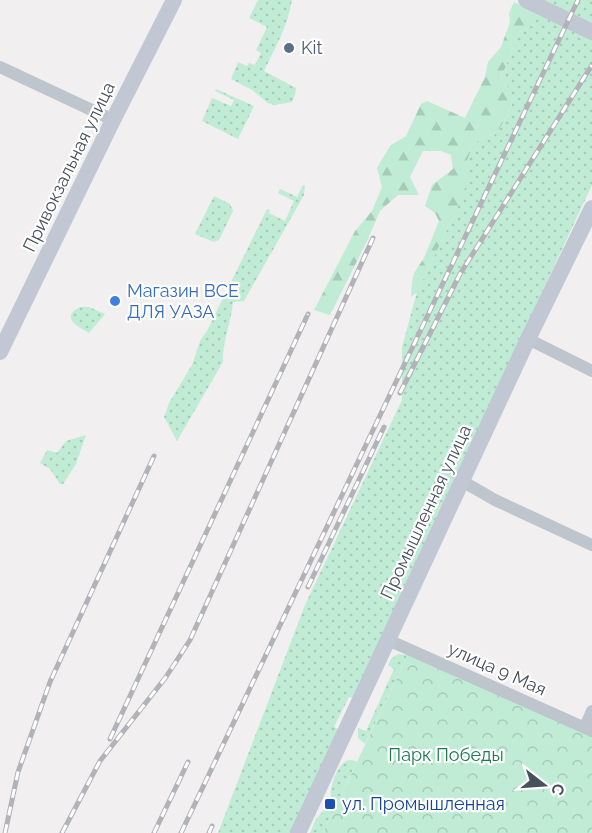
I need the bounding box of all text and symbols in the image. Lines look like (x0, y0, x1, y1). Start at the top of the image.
place label: Kit (301, 37, 323, 58)
marker: Kit (282, 41, 296, 55)
street label: Привокзальная улица (18, 79, 119, 255)
place label: Магазин ВСЕ ДЛЯ УАЗА (127, 280, 239, 322)
marker: Магазин ВСЕ ДЛЯ УАЗА (108, 294, 122, 308)
street label: Промышленная улица (376, 421, 475, 602)
street label: улица 9 Мая (445, 637, 550, 700)
park label: Парк Победы (388, 744, 504, 765)
north arrow (514, 755, 574, 815)
text: С (547, 781, 569, 797)
place label: ул. Промышленная (342, 793, 505, 814)
marker: ул. Промышленная (323, 797, 337, 811)

